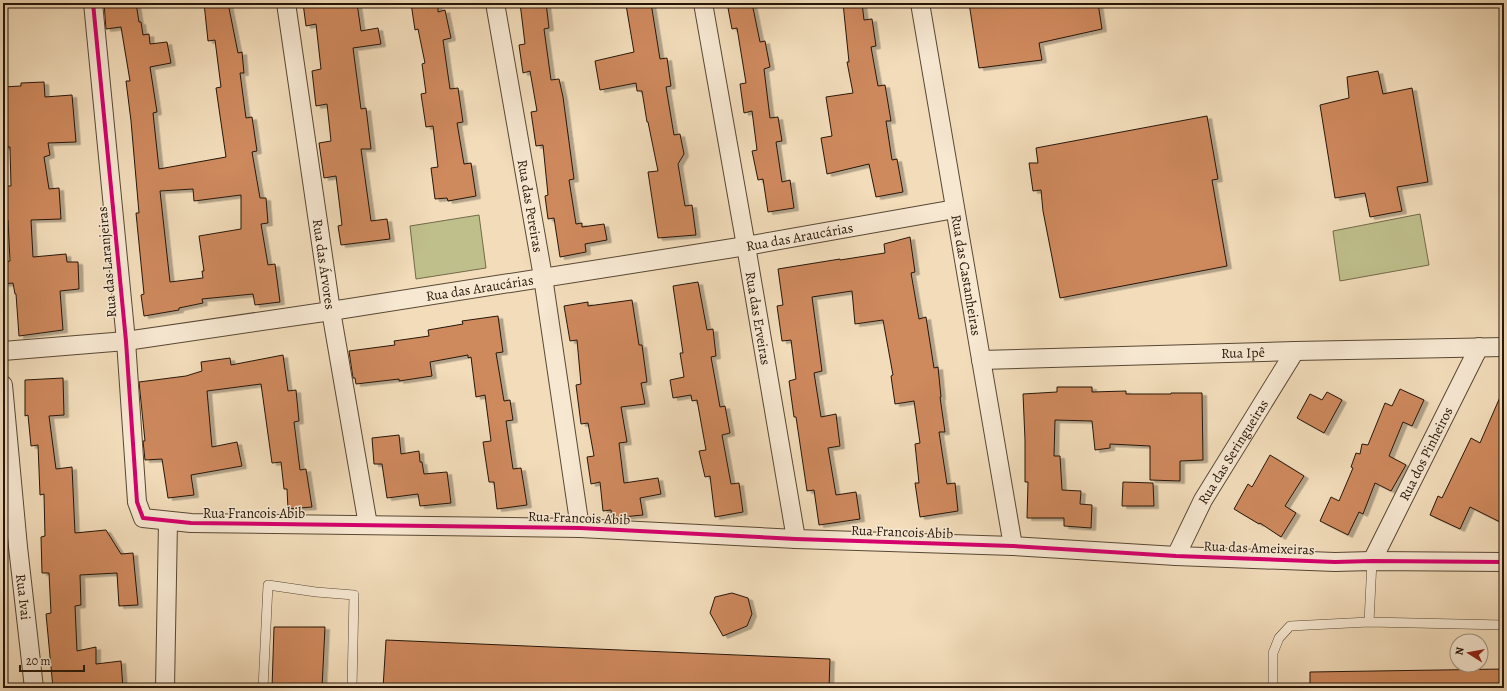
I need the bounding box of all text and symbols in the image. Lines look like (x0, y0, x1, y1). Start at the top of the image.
street label: Rua das Pereiras (513, 158, 548, 254)
street label: Rua das Laranjeiras (93, 206, 121, 318)
street label: Rua das Castanheiras (947, 213, 986, 337)
street label: Rua das Árvores (308, 218, 340, 311)
street label: Rua das Araucárias (744, 218, 855, 255)
street label: Rua das Araucárias (424, 270, 535, 306)
street label: Rua das Erveiras (741, 270, 776, 366)
street label: Rua Ipê (1221, 342, 1265, 363)
street label: Rua das Seringueiras (1193, 396, 1273, 508)
street label: Rua dos Pinheiros (1394, 403, 1457, 504)
street label: Rua Francois Abib (203, 504, 305, 523)
street label: Rua Francois Abib (527, 507, 631, 529)
street label: Rua Francois Abib (850, 521, 954, 543)
street label: Rua das Ameixeiras (1203, 537, 1315, 559)
street label: Rua Ivai (12, 573, 36, 621)
north arrow (1449, 633, 1489, 673)
text: N (1452, 646, 1468, 657)
scale bar (20, 647, 84, 673)
text: 20 m (26, 653, 50, 669)

